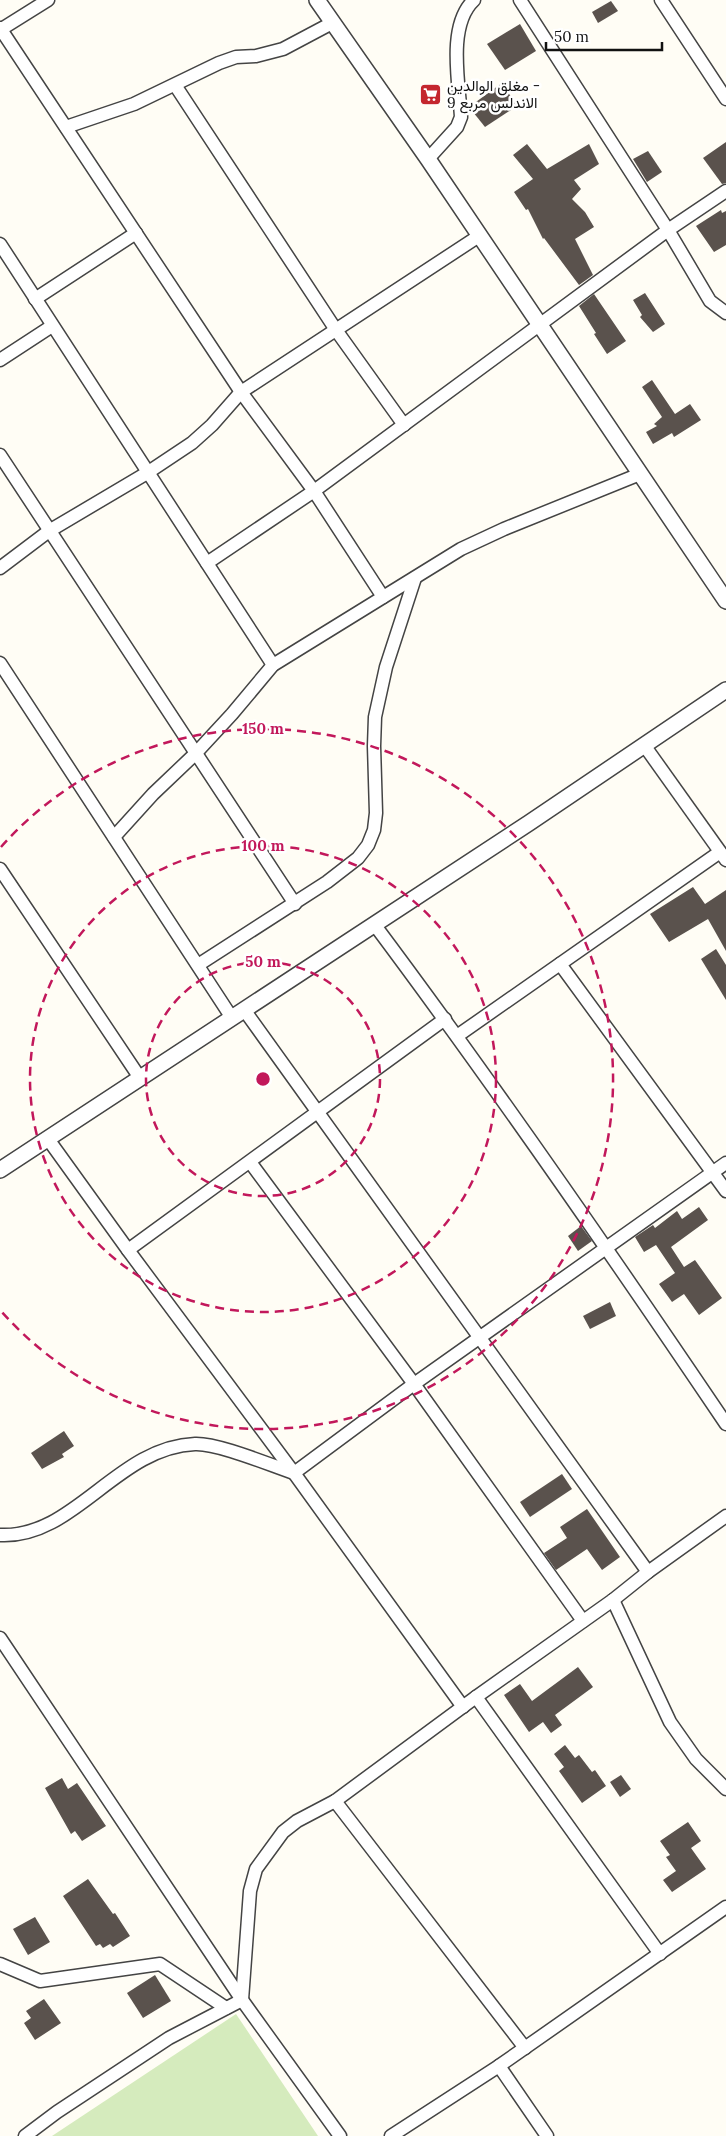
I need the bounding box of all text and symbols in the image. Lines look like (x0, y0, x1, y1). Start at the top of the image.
scale bar (546, 20, 662, 52)
text: 50 m (554, 27, 589, 46)
place label: مغلق الوالدين - الاندلس مربع 9 (447, 76, 540, 114)
supermarket icon: مغلق الوالدين - الاندلس مربع 9 (419, 82, 443, 106)
text: 150 m (242, 719, 284, 738)
text: 100 m (242, 836, 285, 855)
text: 50 m (245, 952, 281, 971)
centre of rings (254, 1070, 272, 1088)

